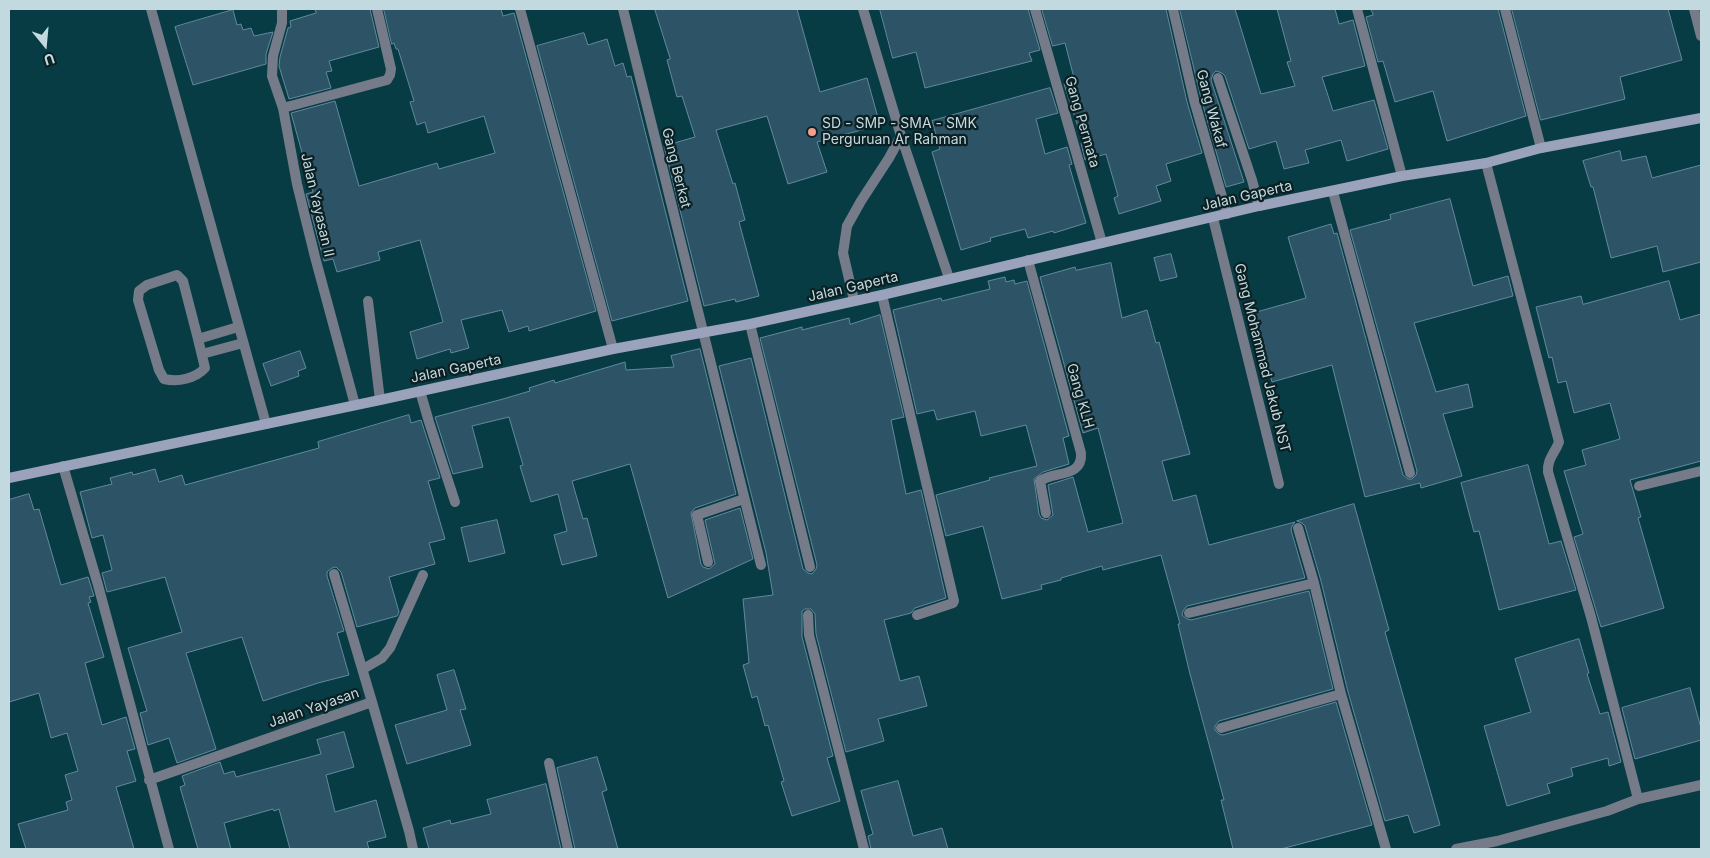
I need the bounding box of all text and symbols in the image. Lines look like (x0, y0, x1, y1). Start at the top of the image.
north arrow (20, 20, 70, 70)
text: U (42, 50, 57, 69)
street label: Gang Wakaf (1192, 68, 1230, 150)
street label: Gang Permata (1061, 74, 1103, 170)
place label: SD - SMP - SMA - SMK Perguruan Ar Rahman (822, 116, 977, 148)
street label: Gang Berkat (658, 126, 694, 210)
marker: SD - SMP - SMA - SMK Perguruan Ar Rahman (806, 126, 818, 138)
street label: Jalan Yayasan II (297, 151, 337, 259)
street label: Jalan Gaperta (1200, 177, 1294, 215)
street label: Gang Mohammad Jakub NST (1230, 262, 1294, 454)
street label: Jalan Gaperta (806, 268, 900, 306)
street label: Jalan Gaperta (409, 351, 503, 387)
street label: Gang KLH (1063, 362, 1097, 430)
street label: Jalan Yayasan (267, 685, 361, 731)

